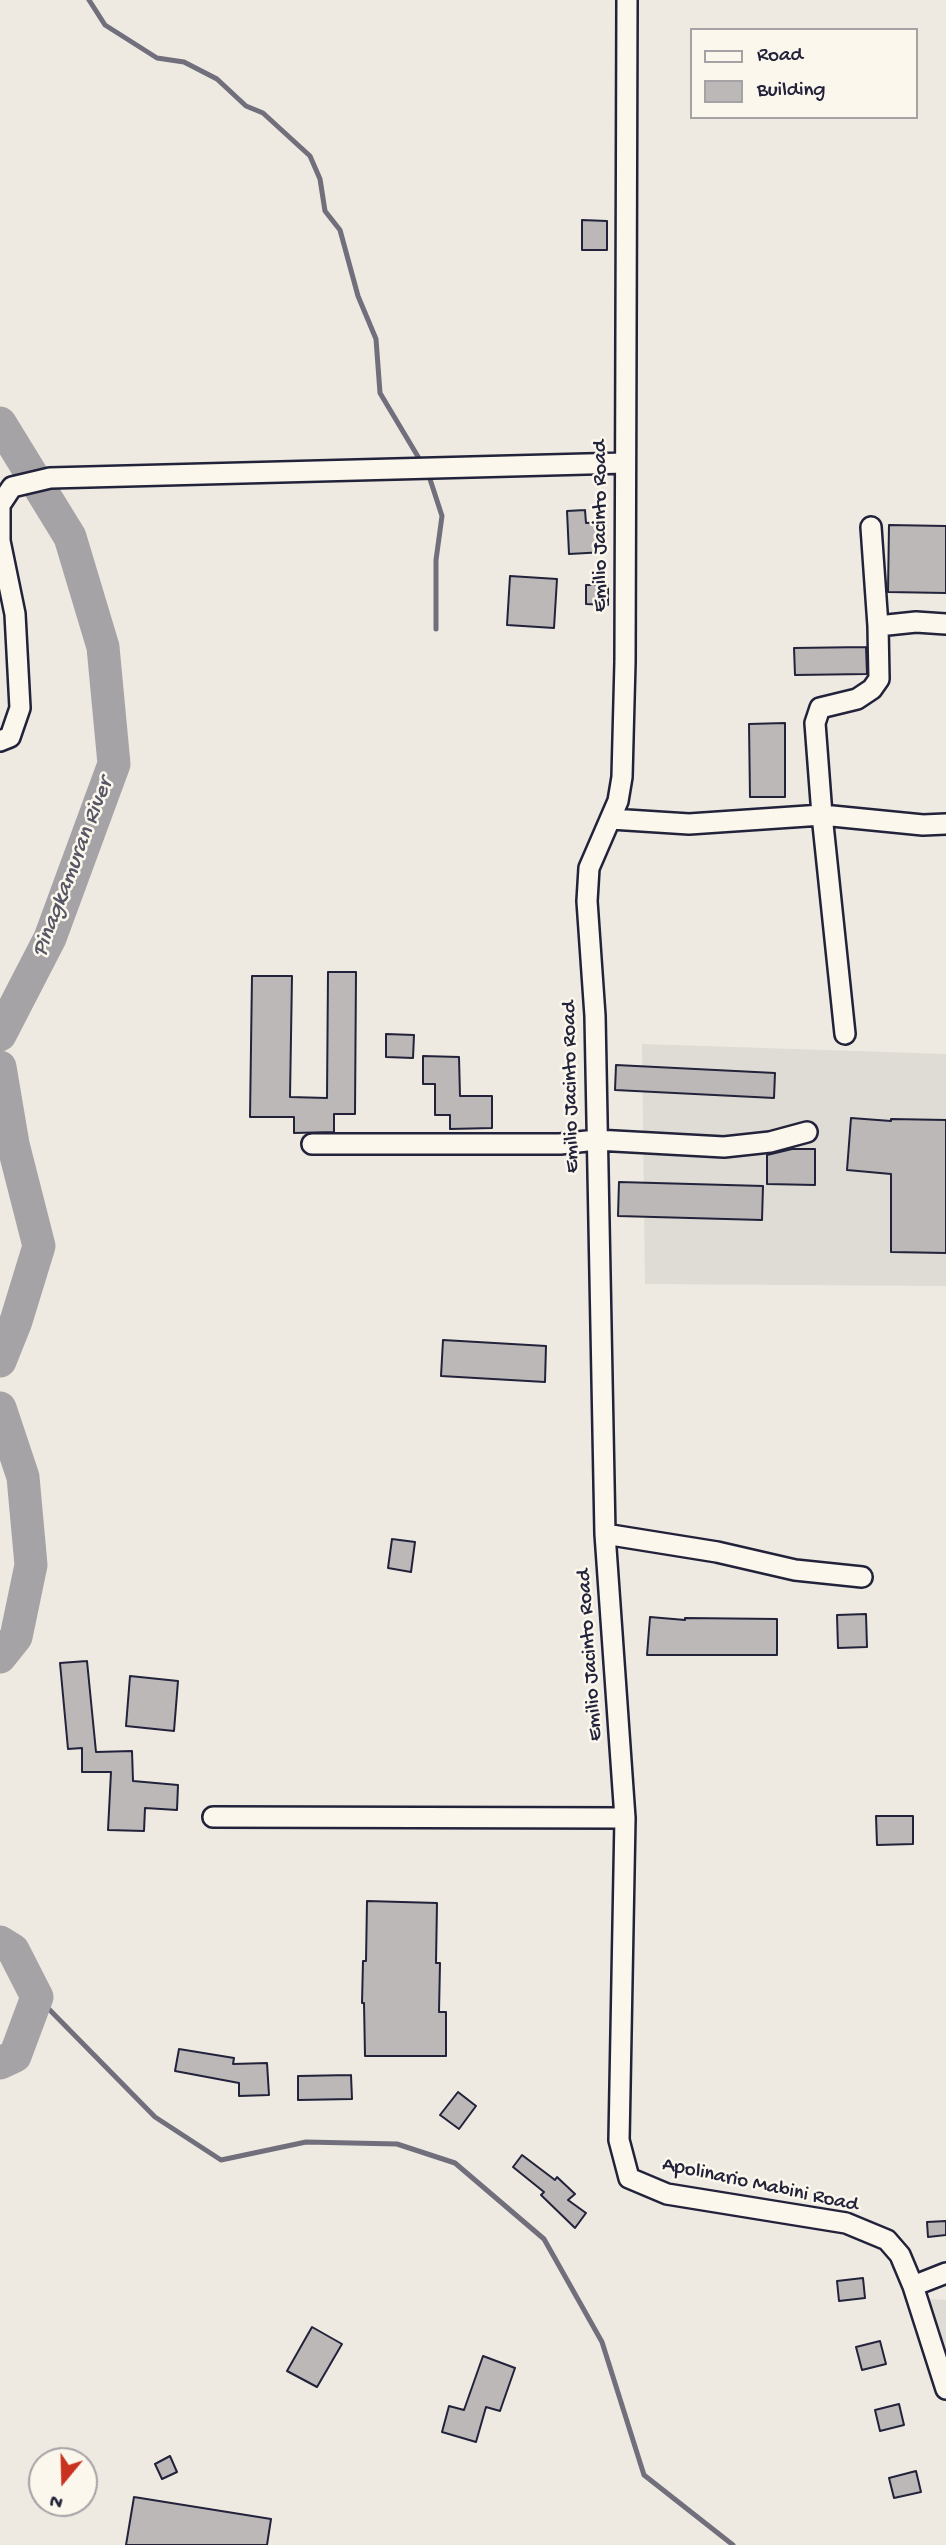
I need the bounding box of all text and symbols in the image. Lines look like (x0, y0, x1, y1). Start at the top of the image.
legend (690, 28, 918, 119)
text: Road (757, 44, 803, 69)
text: Building (757, 79, 826, 104)
street label: Emilio Jacinto Road (589, 440, 615, 612)
water label: Pinagkamuran River (27, 775, 121, 961)
street label: Emilio Jacinto Road (558, 1001, 586, 1173)
street label: Emilio Jacinto Road (572, 1568, 610, 1742)
street label: Apolinario Mabini Road (660, 2153, 860, 2219)
north arrow (28, 2447, 98, 2517)
text: N (47, 2488, 66, 2513)

